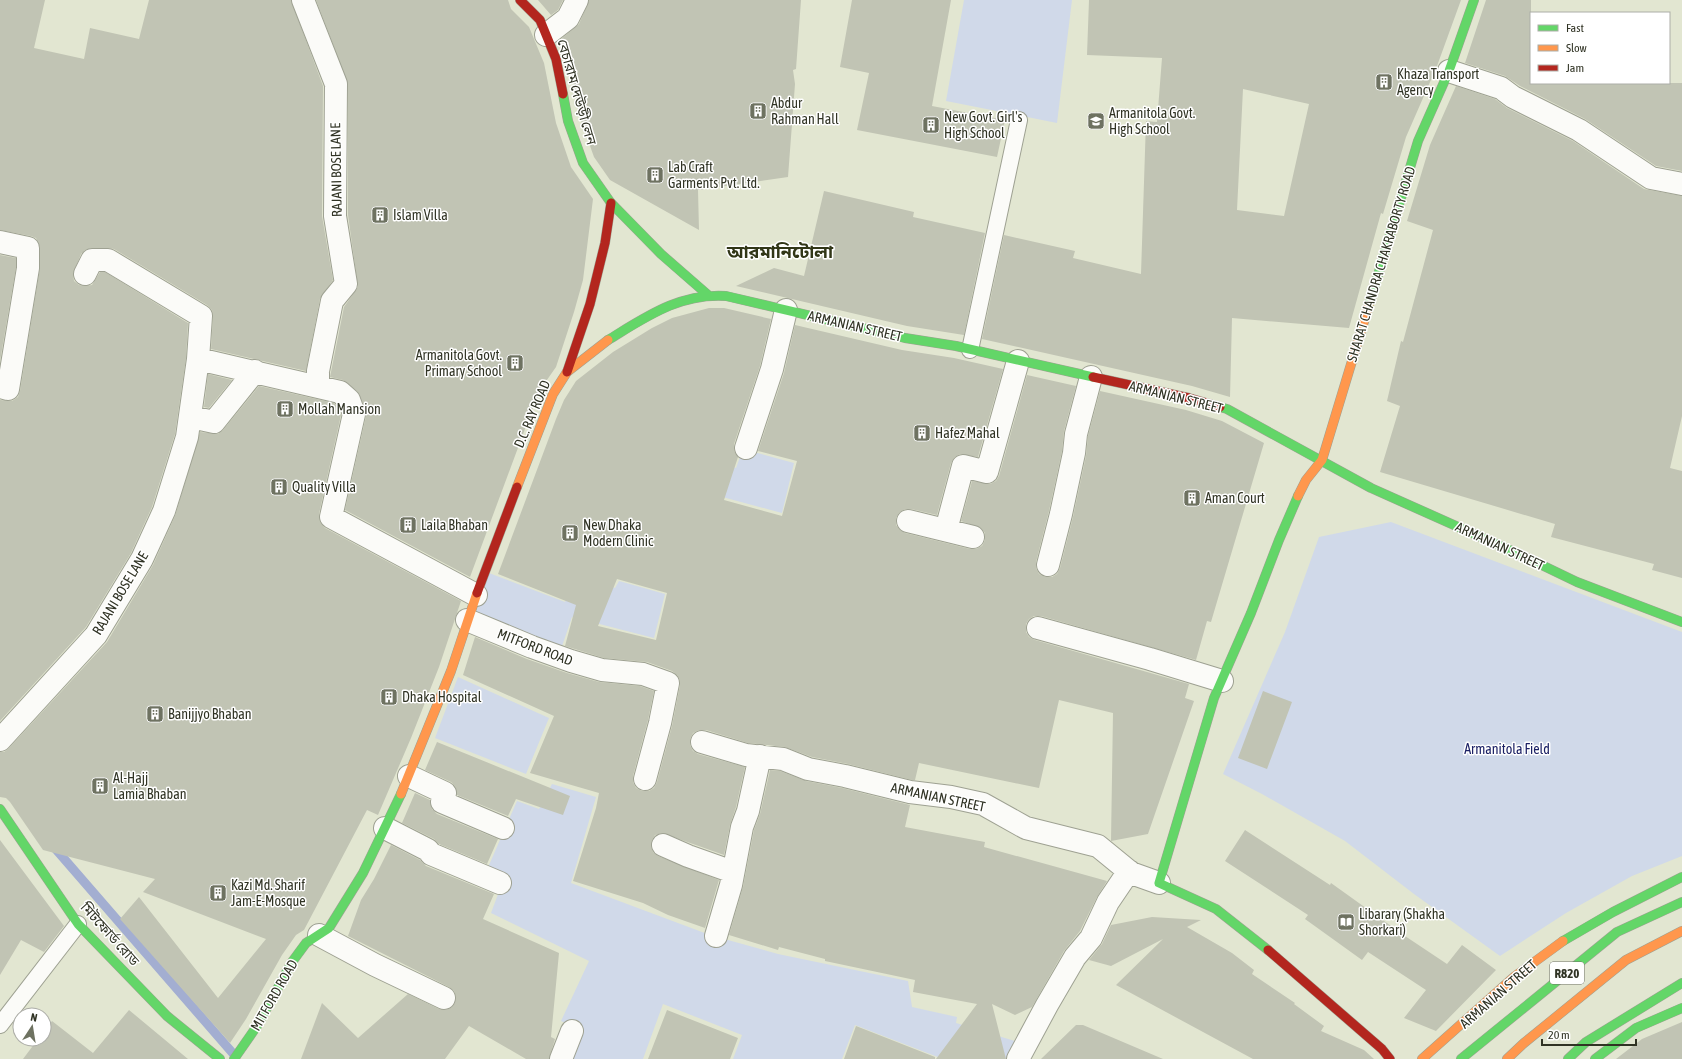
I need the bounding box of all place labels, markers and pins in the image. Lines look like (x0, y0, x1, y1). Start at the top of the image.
place label: Khaza Transport Agency (1397, 66, 1479, 98)
building icon: Khaza Transport Agency (1374, 72, 1394, 92)
place label: Abdur Rahman Hall (771, 95, 839, 127)
building icon: Abdur Rahman Hall (748, 101, 768, 121)
place label: Armanitola Govt. High School (1109, 105, 1195, 137)
place label: New Govt. Girl's High School (944, 109, 1023, 141)
school or university icon: Armanitola Govt. High School (1086, 111, 1106, 131)
building icon: New Govt. Girl's High School (921, 115, 941, 135)
place label: Lab Craft Garments Pvt. Ltd. (668, 159, 760, 191)
building icon: Lab Craft Garments Pvt. Ltd. (645, 165, 665, 185)
building icon: Islam Villa (370, 205, 390, 225)
place label: Islam Villa (393, 207, 448, 223)
place label: Armanitola Govt. Primary School (416, 347, 502, 379)
building icon: Armanitola Govt. Primary School (505, 353, 525, 373)
building icon: Mollah Mansion (275, 399, 295, 419)
place label: Mollah Mansion (298, 401, 381, 417)
building icon: Hafez Mahal (912, 423, 932, 443)
place label: Hafez Mahal (935, 425, 1000, 441)
building icon: Quality Villa (269, 477, 289, 497)
place label: Quality Villa (292, 479, 356, 495)
building icon: Aman Court (1182, 488, 1202, 508)
place label: Aman Court (1205, 490, 1265, 506)
building icon: Laila Bhaban (398, 515, 418, 535)
place label: Laila Bhaban (421, 517, 488, 533)
place label: New Dhaka Modern Clinic (583, 517, 654, 549)
building icon: New Dhaka Modern Clinic (560, 523, 580, 543)
building icon: Dhaka Hospital (379, 687, 399, 707)
place label: Dhaka Hospital (402, 689, 482, 705)
building icon: Banijjyo Bhaban (145, 704, 165, 724)
place label: Banijjyo Bhaban (168, 706, 252, 722)
place label: Al-Hajj Lamia Bhaban (113, 770, 187, 802)
building icon: Al-Hajj Lamia Bhaban (90, 776, 110, 796)
place label: Kazi Md. Sharif Jam-E-Mosque (231, 877, 306, 909)
building icon: Kazi Md. Sharif Jam-E-Mosque (208, 883, 228, 903)
place label: Libarary (Shakha Shorkari) (1359, 906, 1445, 938)
library icon: Libarary (Shakha Shorkari) (1336, 912, 1356, 932)

